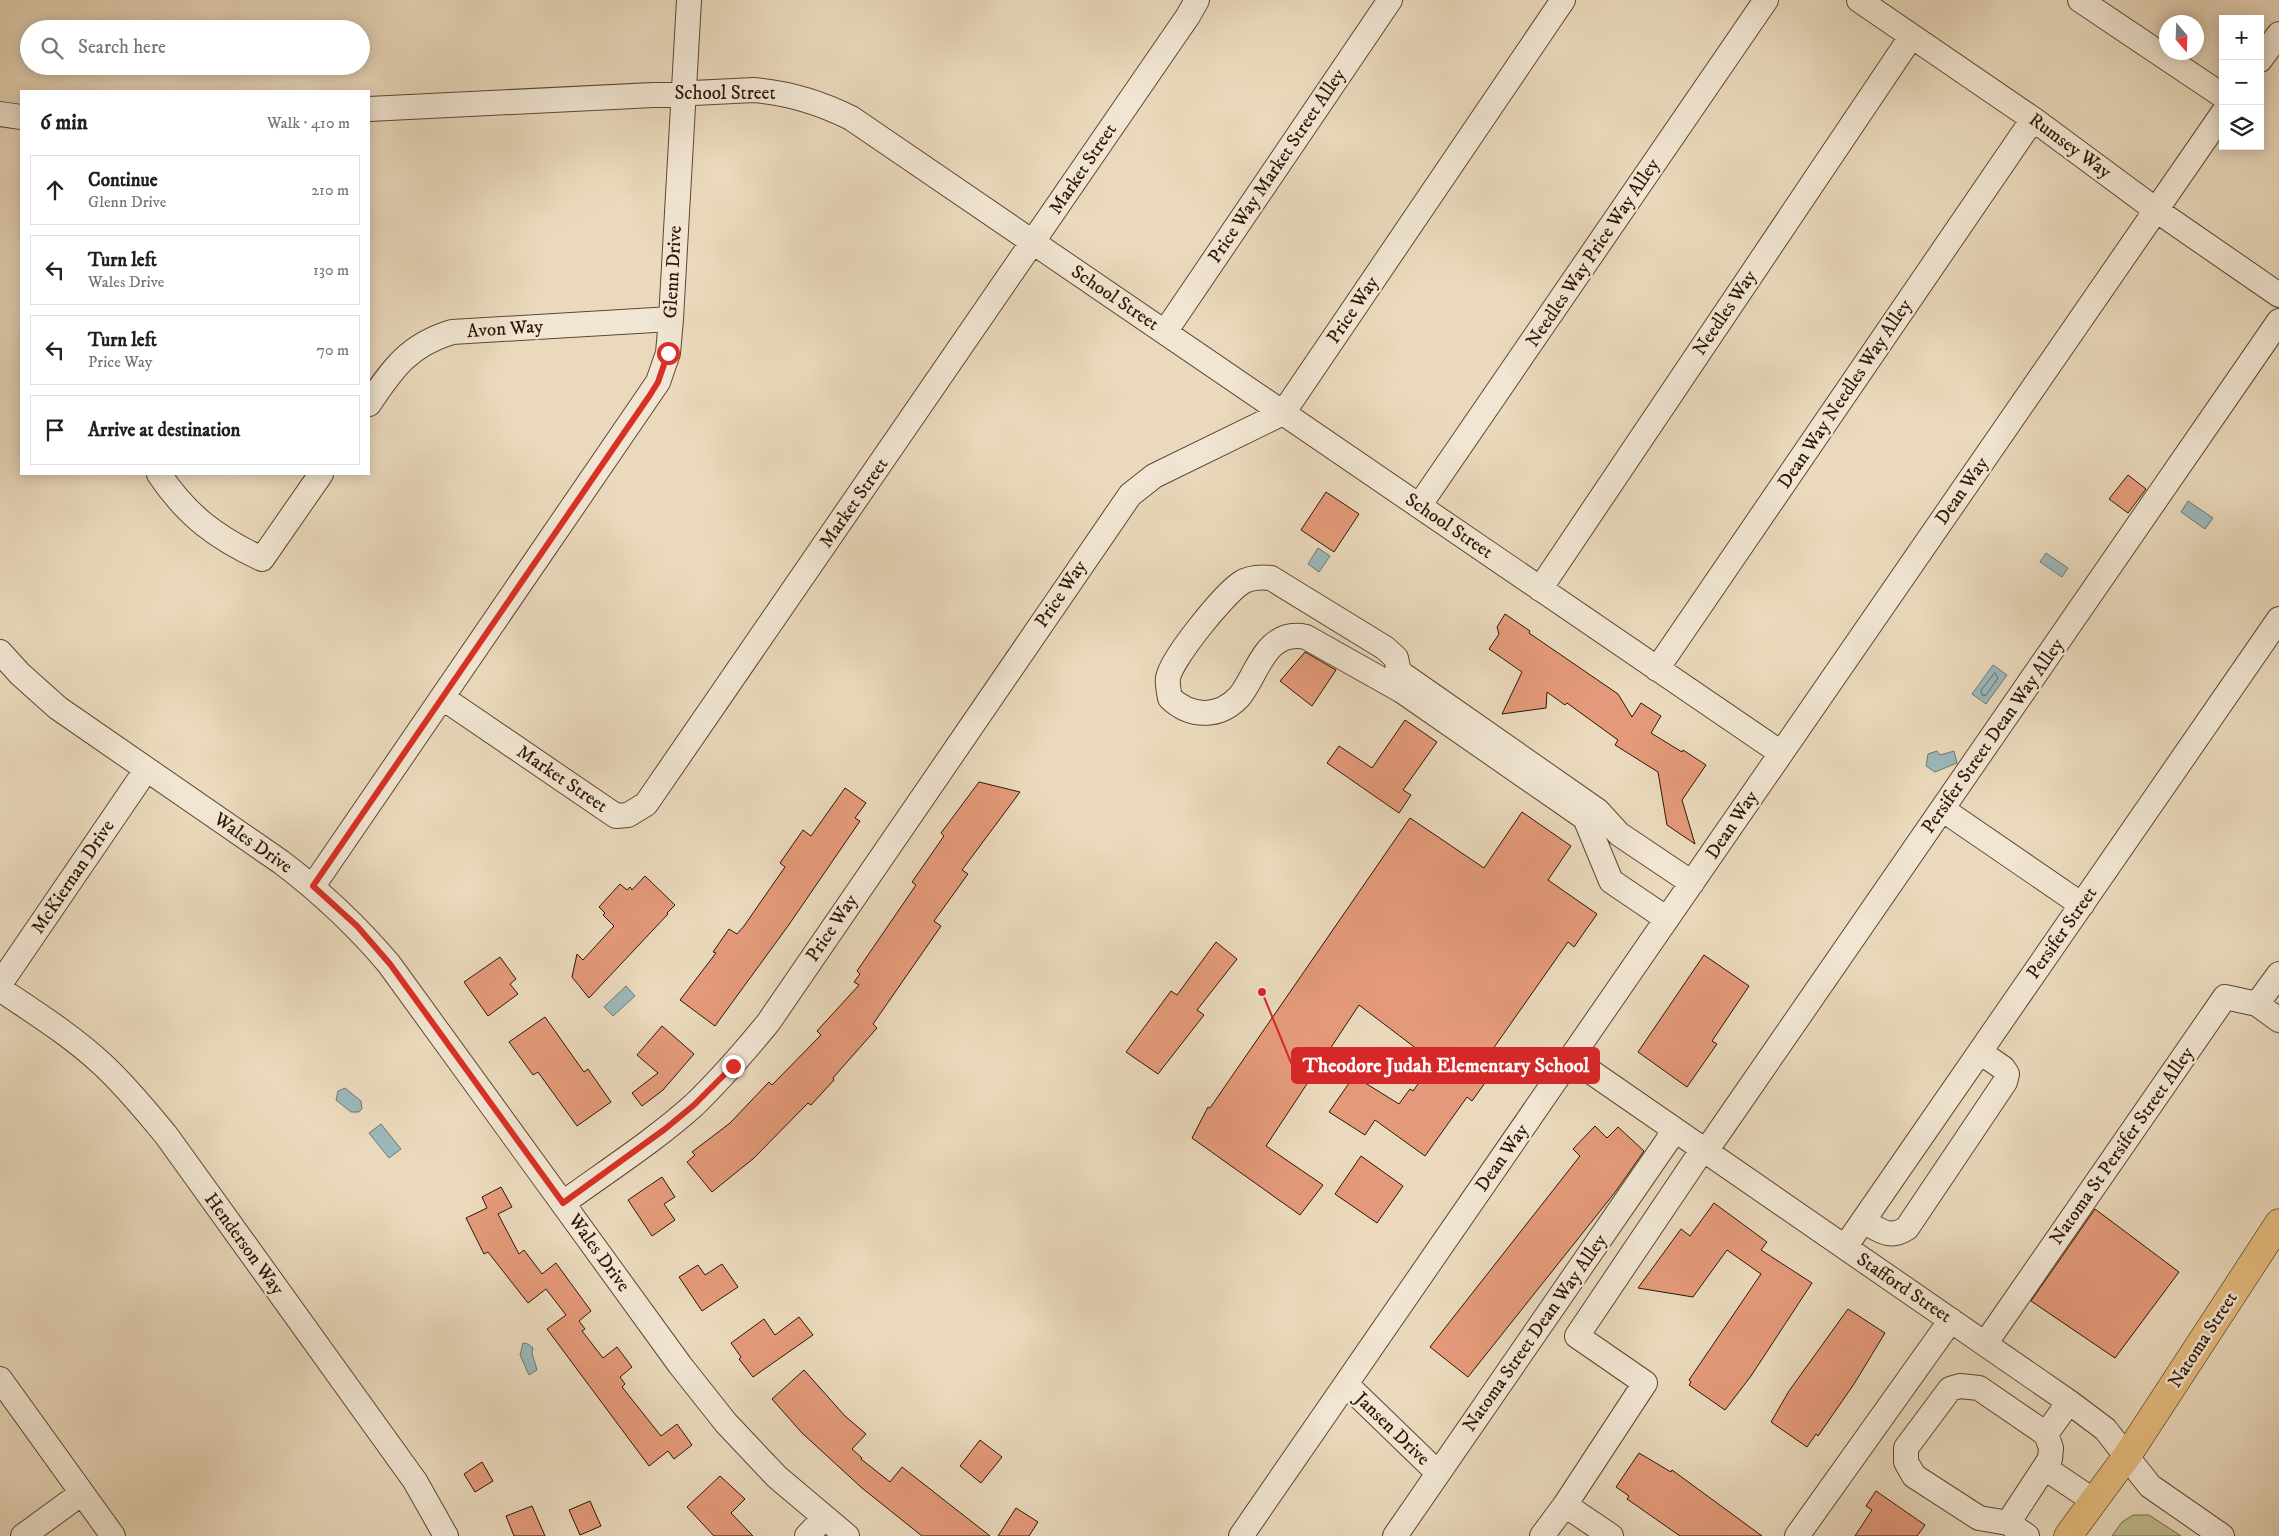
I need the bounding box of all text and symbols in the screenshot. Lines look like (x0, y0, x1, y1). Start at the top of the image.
north arrow (2159, 15, 2204, 60)
map controls (2219, 15, 2264, 150)
button: + (2219, 15, 2264, 60)
search box (20, 20, 370, 75)
icon: search (38, 34, 66, 62)
text: Search here (78, 36, 166, 59)
button: − (2219, 60, 2264, 105)
street label: Price Way Market Street Alley (1203, 64, 1351, 268)
street label: School Street (674, 82, 776, 105)
button: layers (2219, 105, 2264, 150)
street label: Rumsey Way (2024, 108, 2117, 184)
text: 6 min (40, 110, 88, 136)
text: Walk · 410 m (267, 113, 350, 133)
street label: Market Street (1044, 119, 1122, 219)
street label: Needles Way Price Way Alley (1521, 154, 1665, 352)
text: Continue (88, 169, 158, 192)
icon: ahead (41, 176, 69, 204)
text: 210 m (311, 180, 349, 200)
text: Glenn Drive (88, 192, 166, 212)
street label: Glenn Drive (659, 225, 687, 319)
text: Turn left (88, 249, 157, 272)
icon: left (41, 256, 69, 284)
text: 130 m (313, 260, 349, 280)
street label: School Street (1067, 260, 1163, 336)
street label: Needles Way (1688, 265, 1762, 360)
street label: Price Way (1322, 271, 1384, 348)
text: Wales Drive (88, 272, 164, 292)
street label: Dean Way Needles Way Alley (1773, 294, 1918, 493)
street label: Avon Way (466, 315, 545, 343)
text: Turn left (88, 329, 157, 352)
icon: left (41, 336, 69, 364)
text: 70 m (317, 340, 349, 360)
route start (657, 342, 680, 365)
text: Price Way (88, 352, 152, 372)
icon: arrive (41, 416, 69, 444)
text: Arrive at destination (88, 419, 240, 442)
street label: Dean Way (1930, 452, 1994, 529)
street label: Market Street (815, 454, 893, 552)
street label: School Street (1401, 488, 1497, 564)
street label: Price Way (1030, 555, 1092, 632)
street label: Persifer Street Dean Way Alley (1917, 633, 2070, 838)
street label: Market Street (512, 740, 612, 818)
street label: Dean Way (1701, 786, 1764, 863)
street label: Wales Drive (208, 807, 297, 878)
street label: McKiernan Drive (26, 815, 120, 938)
street label: Persifer Street (2022, 883, 2102, 983)
street label: Price Way (801, 889, 863, 966)
street label: Natoma St Persifer Street Alley (2045, 1042, 2200, 1249)
callout: Theodore Judah Elementary School (1292, 1048, 1599, 1083)
text: Theodore Judah Elementary School (1302, 1054, 1590, 1079)
route end (722, 1055, 745, 1078)
street label: Dean Way (1470, 1119, 1534, 1196)
street label: Henderson Way (199, 1188, 289, 1300)
street label: Wales Drive (562, 1209, 635, 1297)
street label: Natoma Street Dean Way Alley (1458, 1229, 1613, 1436)
street label: Stafford Street (1852, 1248, 1956, 1328)
street label: Natoma Street (2163, 1288, 2243, 1392)
street label: Jansen Drive (1348, 1386, 1435, 1471)

